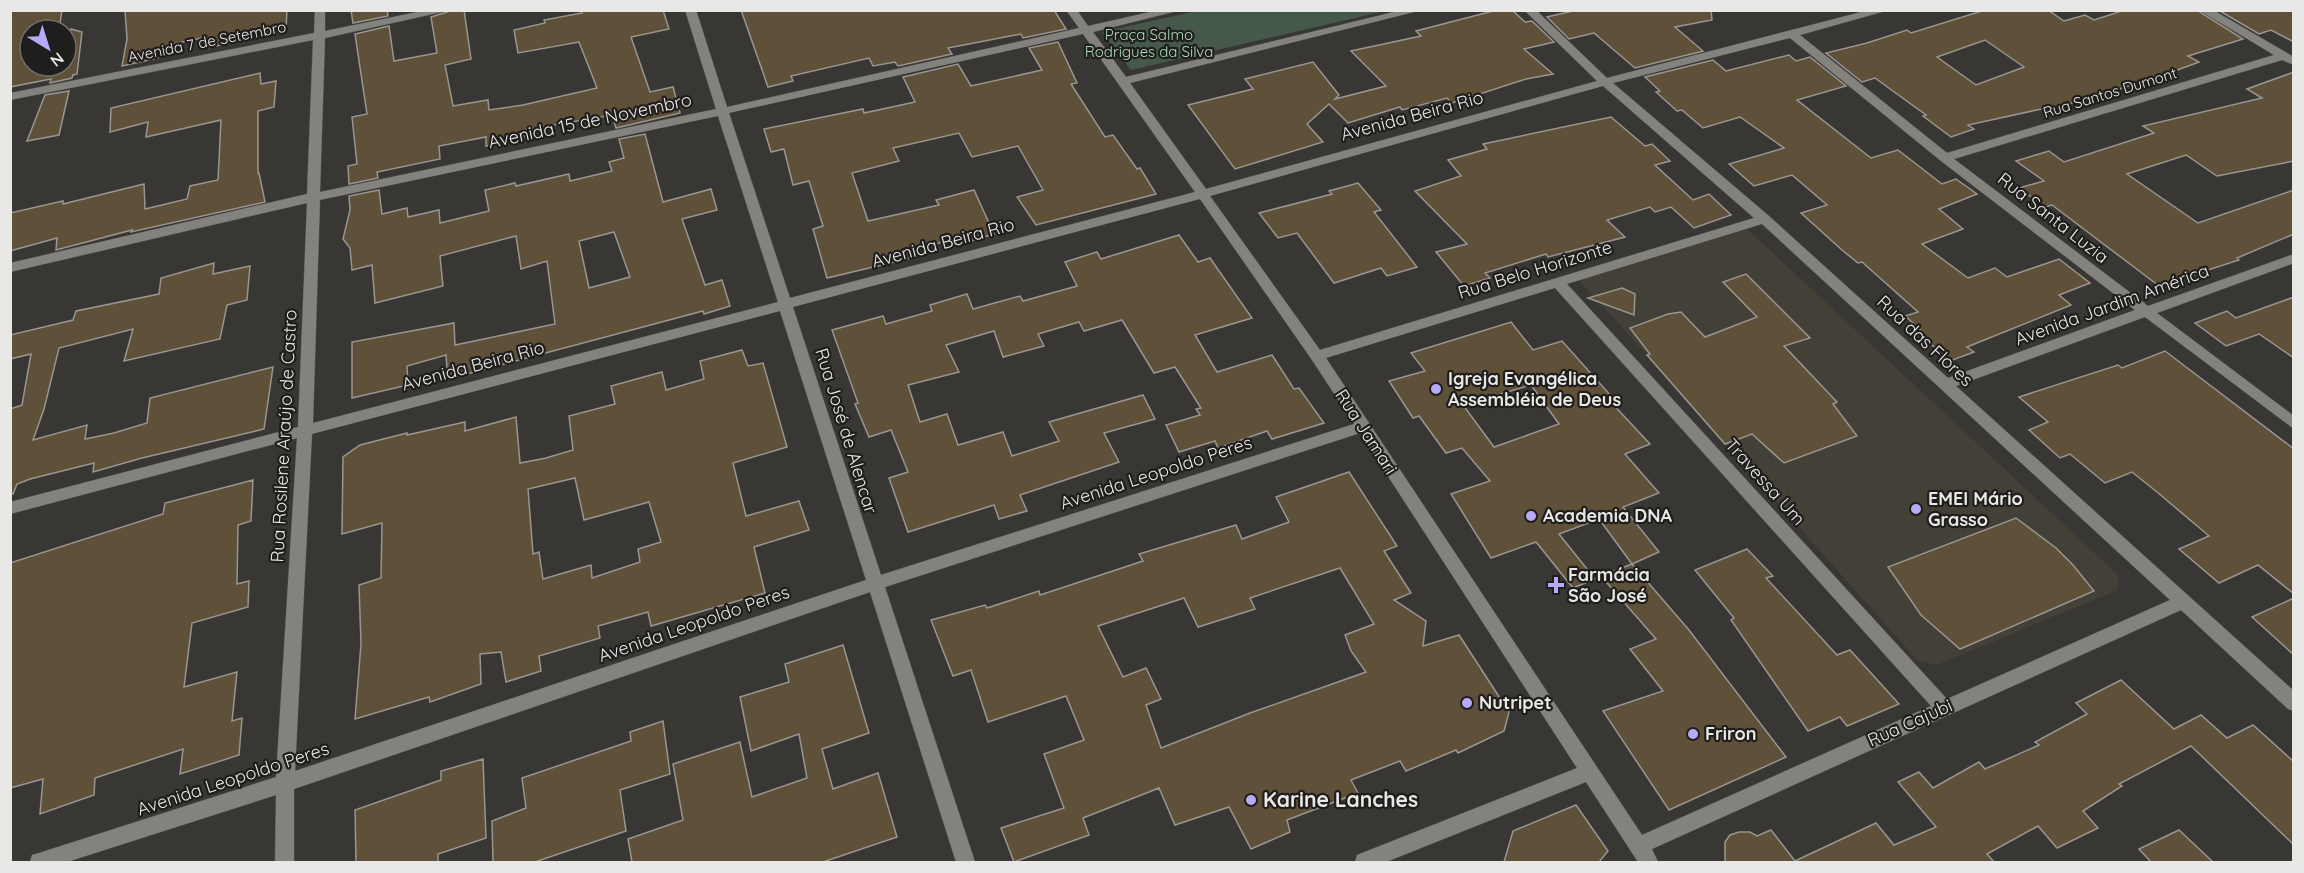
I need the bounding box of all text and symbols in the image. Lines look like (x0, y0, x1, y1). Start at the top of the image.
street label: Avenida 7 de Setembro (126, 17, 288, 66)
north arrow (18, 18, 78, 78)
park label: Praça Salmo Rodrigues da Silva (1085, 25, 1213, 61)
text: N (46, 48, 68, 71)
street label: Rua Santos Dumont (2041, 63, 2179, 122)
street label: Avenida Beira Rio (1338, 85, 1486, 146)
street label: Avenida 15 de Novembro (486, 88, 694, 153)
street label: Rua Santa Luzia (1993, 167, 2113, 268)
street label: Avenida Beira Rio (869, 212, 1017, 273)
street label: Rua Belo Horizonte (1455, 235, 1615, 304)
street label: Avenida Jardim América (2012, 259, 2212, 350)
street label: Rua das Flores (1872, 290, 1978, 391)
street label: Rua Rosilene Araújo de Castro (265, 309, 302, 563)
street label: Avenida Beira Rio (399, 335, 547, 396)
street label: Rua José de Alencar (810, 345, 883, 517)
place label: Igreja Evangélica Assembléia de Deus (1448, 367, 1621, 411)
marker: Igreja Evangélica Assembléia de Deus (1429, 382, 1443, 396)
street label: Rua Jamari (1330, 385, 1403, 479)
street label: Avenida Leopoldo Peres (1057, 431, 1255, 514)
street label: Travessa Um (1720, 434, 1810, 530)
place label: EMEI Mário Grasso (1928, 487, 2023, 531)
marker: EMEI Mário Grasso (1909, 502, 1923, 516)
place label: Academia DNA (1543, 504, 1672, 527)
marker: Academia DNA (1524, 509, 1538, 523)
place label: Farmácia São José (1568, 563, 1650, 607)
marker: Farmácia São José (1549, 578, 1563, 592)
street label: Avenida Leopoldo Peres (595, 580, 792, 667)
place label: Nutripet (1479, 691, 1552, 714)
street label: Rua Cajubi (1864, 694, 1956, 751)
marker: Nutripet (1460, 696, 1474, 710)
place label: Friron (1705, 722, 1756, 745)
marker: Friron (1686, 727, 1700, 741)
street label: Avenida Leopoldo Peres (134, 737, 332, 820)
place label: Karine Lanches (1263, 786, 1418, 812)
marker: Karine Lanches (1244, 793, 1258, 807)

